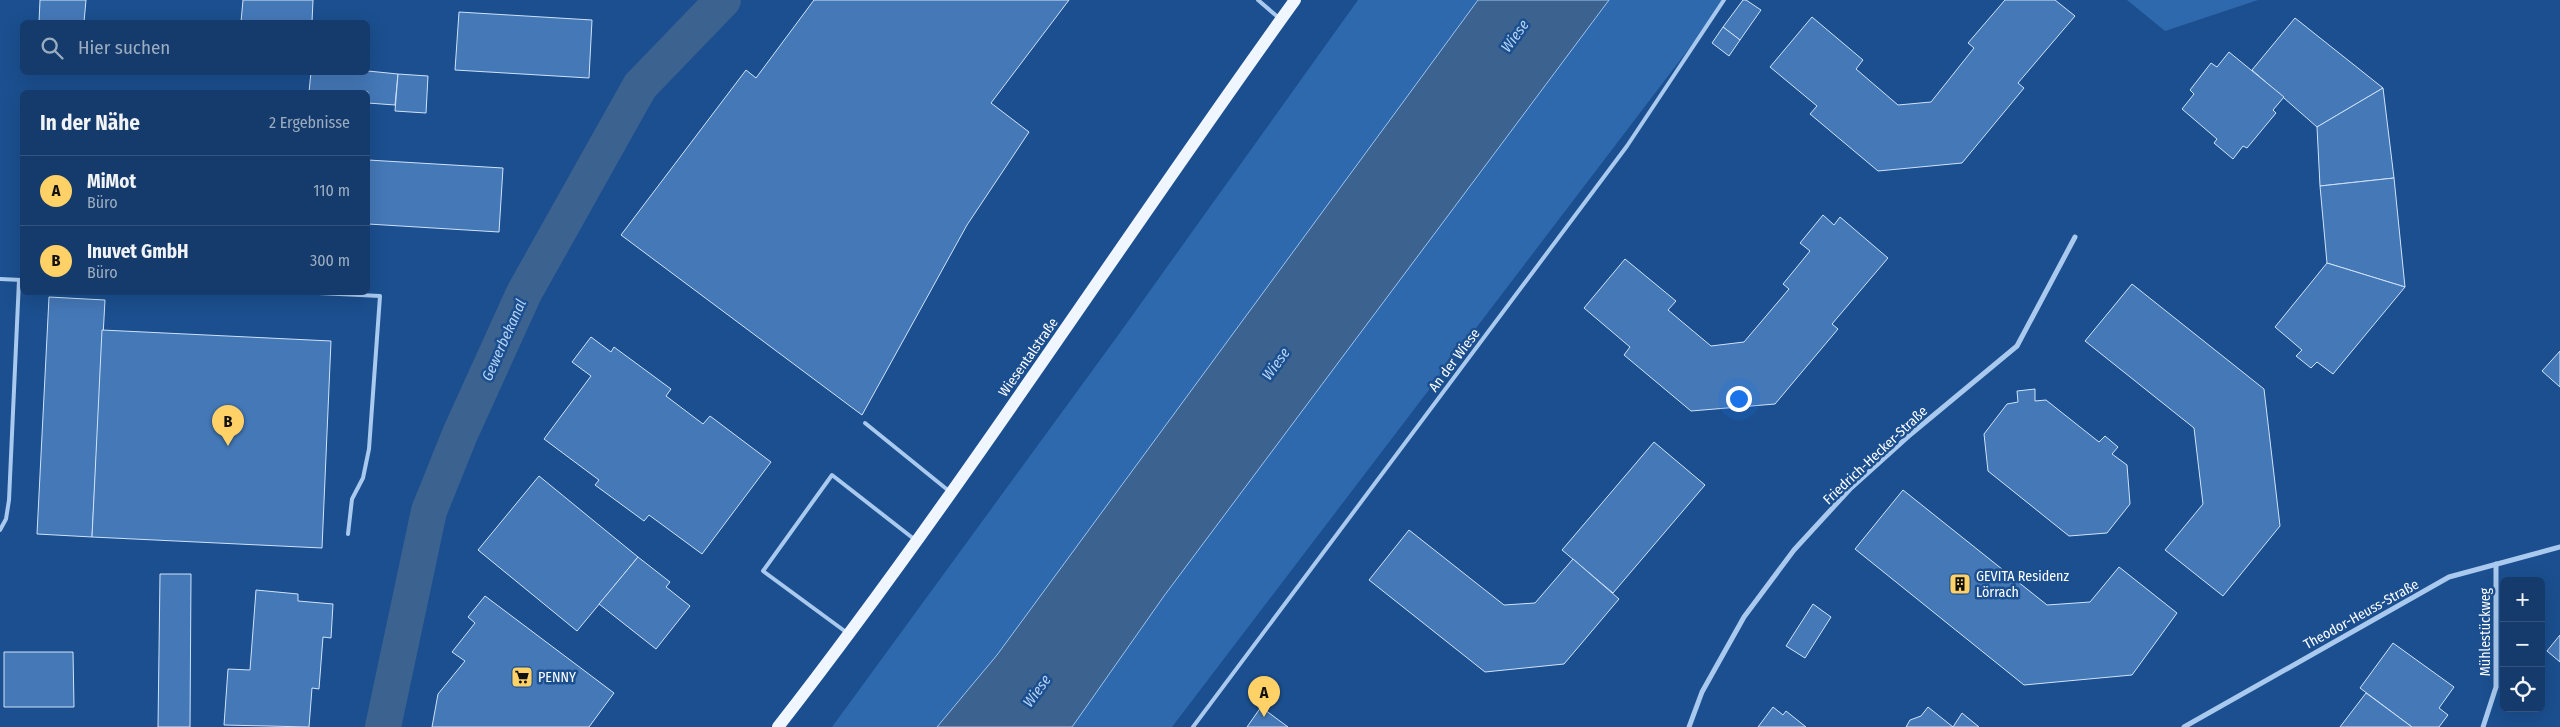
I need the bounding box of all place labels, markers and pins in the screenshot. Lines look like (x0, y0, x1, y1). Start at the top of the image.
pin: B (212, 405, 244, 446)
place label: GEVITA Residenz Lörrach (1976, 568, 2069, 601)
building icon: GEVITA Residenz Lörrach (1948, 572, 1972, 596)
supermarket icon: PENNY (510, 665, 534, 689)
place label: PENNY (538, 669, 576, 686)
pin: A (1248, 676, 1280, 717)

